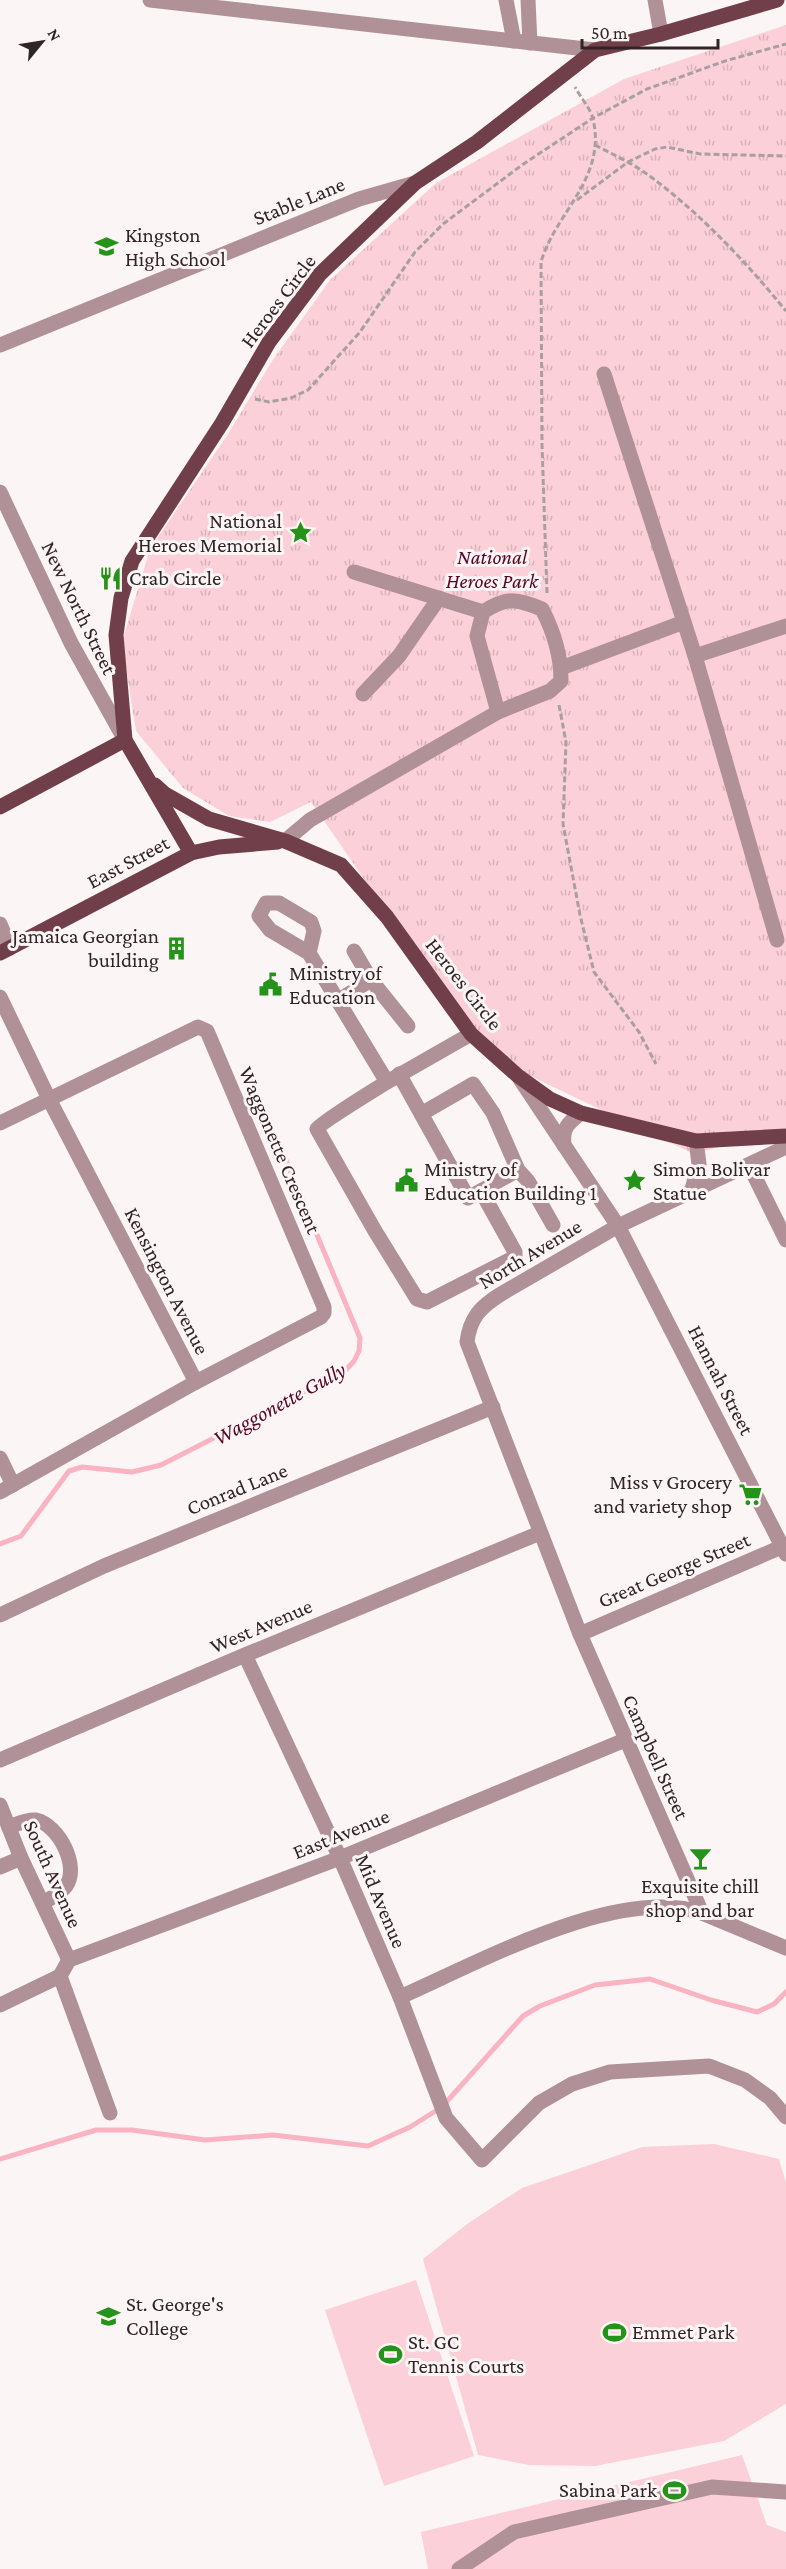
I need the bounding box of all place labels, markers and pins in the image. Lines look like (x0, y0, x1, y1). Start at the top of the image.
place label: Kingston High School (125, 223, 226, 271)
school or university icon: Kingston High School (94, 234, 120, 260)
place label: National Heroes Memorial (138, 509, 282, 557)
place icon: National Heroes Memorial (287, 520, 313, 546)
restaurant icon: Crab Circle (98, 565, 124, 591)
place label: Crab Circle (129, 566, 221, 590)
place label: Jamaica Georgian building (10, 924, 159, 972)
building icon: Jamaica Georgian building (164, 935, 190, 961)
place label: Ministry of Education (289, 961, 383, 1009)
public building icon: Ministry of Education (258, 972, 284, 998)
place label: Ministry of Education Building 1 (424, 1157, 597, 1205)
place label: Simon Bolivar Statue (653, 1157, 771, 1205)
public building icon: Ministry of Education Building 1 (393, 1168, 419, 1194)
place icon: Simon Bolivar Statue (622, 1168, 648, 1194)
place label: Miss v Grocery and variety shop (593, 1470, 732, 1518)
supermarket icon: Miss v Grocery and variety shop (737, 1481, 763, 1507)
bar icon: Exquisite chill shop and bar (687, 1845, 713, 1871)
place label: Exquisite chill shop and bar (641, 1874, 759, 1922)
place label: St. George's College (126, 2292, 224, 2340)
school or university icon: St. George's College (95, 2303, 121, 2329)
sports icon: Emmet Park (601, 2319, 627, 2345)
place label: Emmet Park (632, 2320, 735, 2344)
place label: St. GC Tennis Courts (408, 2330, 524, 2378)
sports icon: St. GC Tennis Courts (377, 2341, 403, 2367)
sports icon: Sabina Park (662, 2477, 688, 2503)
place label: Sabina Park (559, 2478, 657, 2502)

